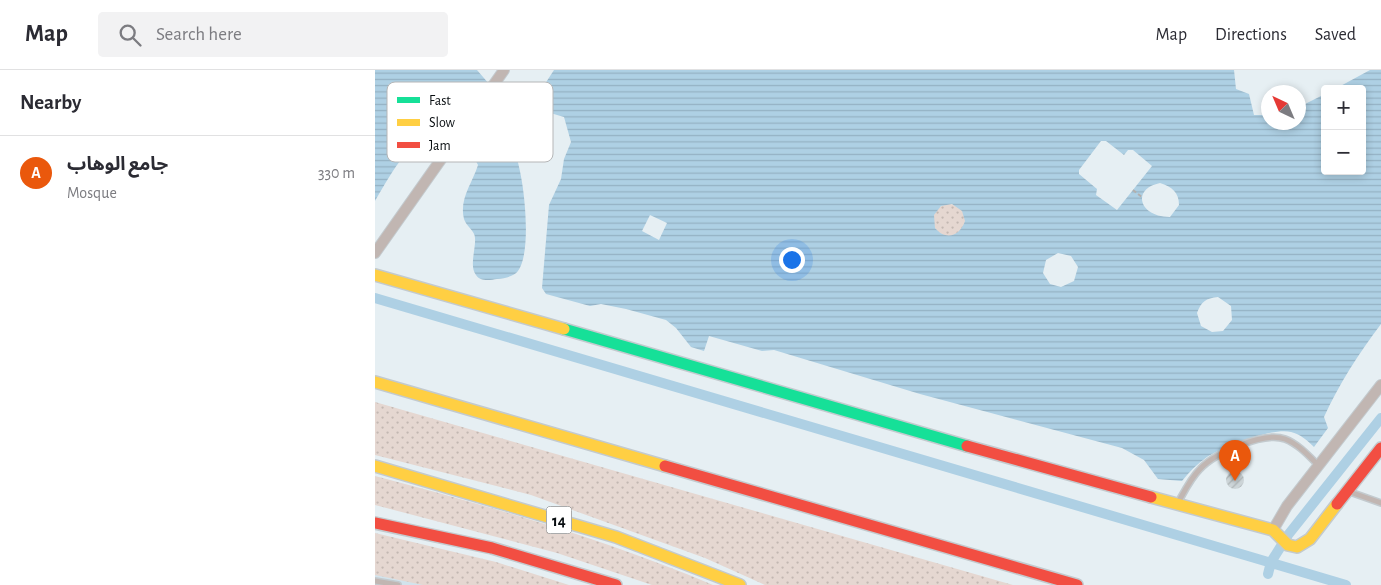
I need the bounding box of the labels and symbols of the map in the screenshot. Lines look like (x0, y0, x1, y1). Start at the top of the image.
legend (387, 82, 553, 162)
north arrow (1261, 85, 1306, 130)
text: Fast (429, 94, 451, 108)
text: Slow (429, 116, 456, 130)
text: Jam (429, 139, 451, 153)
your location (779, 247, 805, 273)
pin: A (1219, 440, 1251, 481)
road number: 14 (547, 506, 571, 534)

